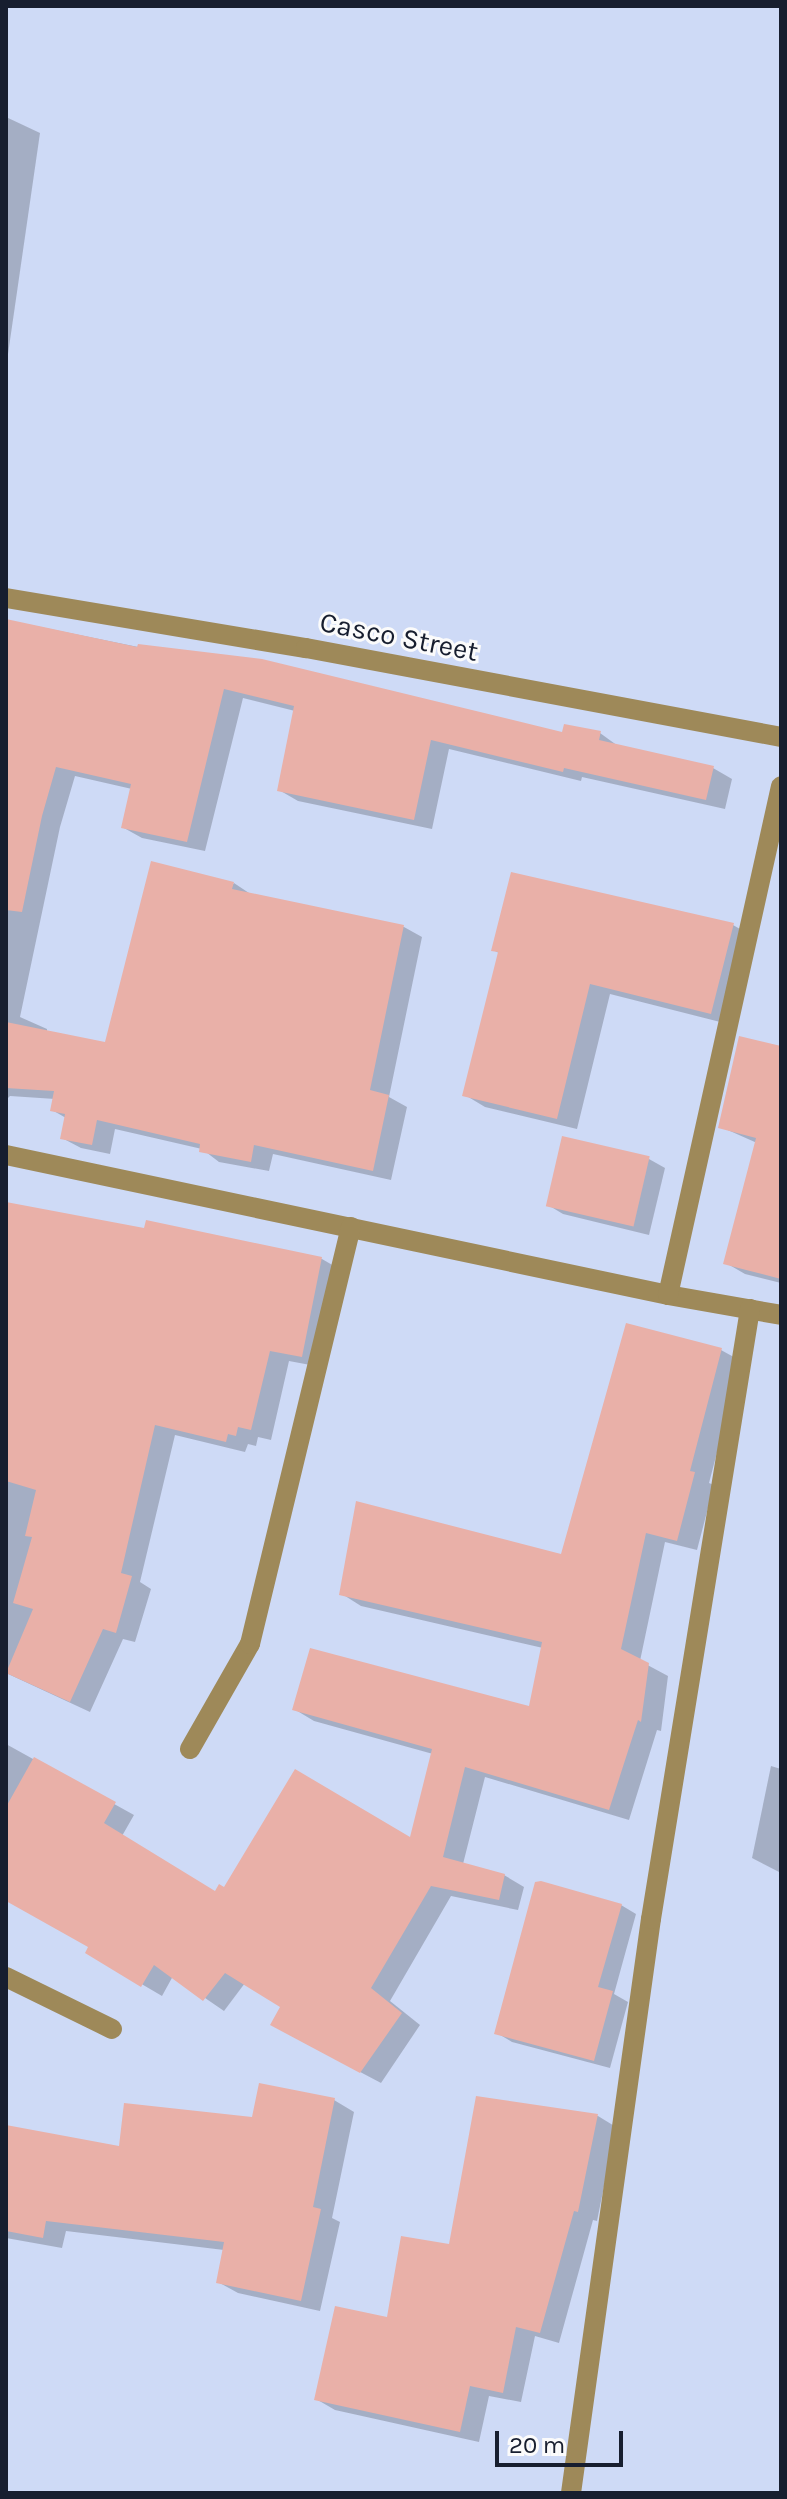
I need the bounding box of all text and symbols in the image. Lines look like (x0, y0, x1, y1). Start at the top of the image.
street label: Casco Street (317, 605, 481, 669)
scale bar (499, 2415, 627, 2465)
text: 20 m (509, 2431, 565, 2459)

